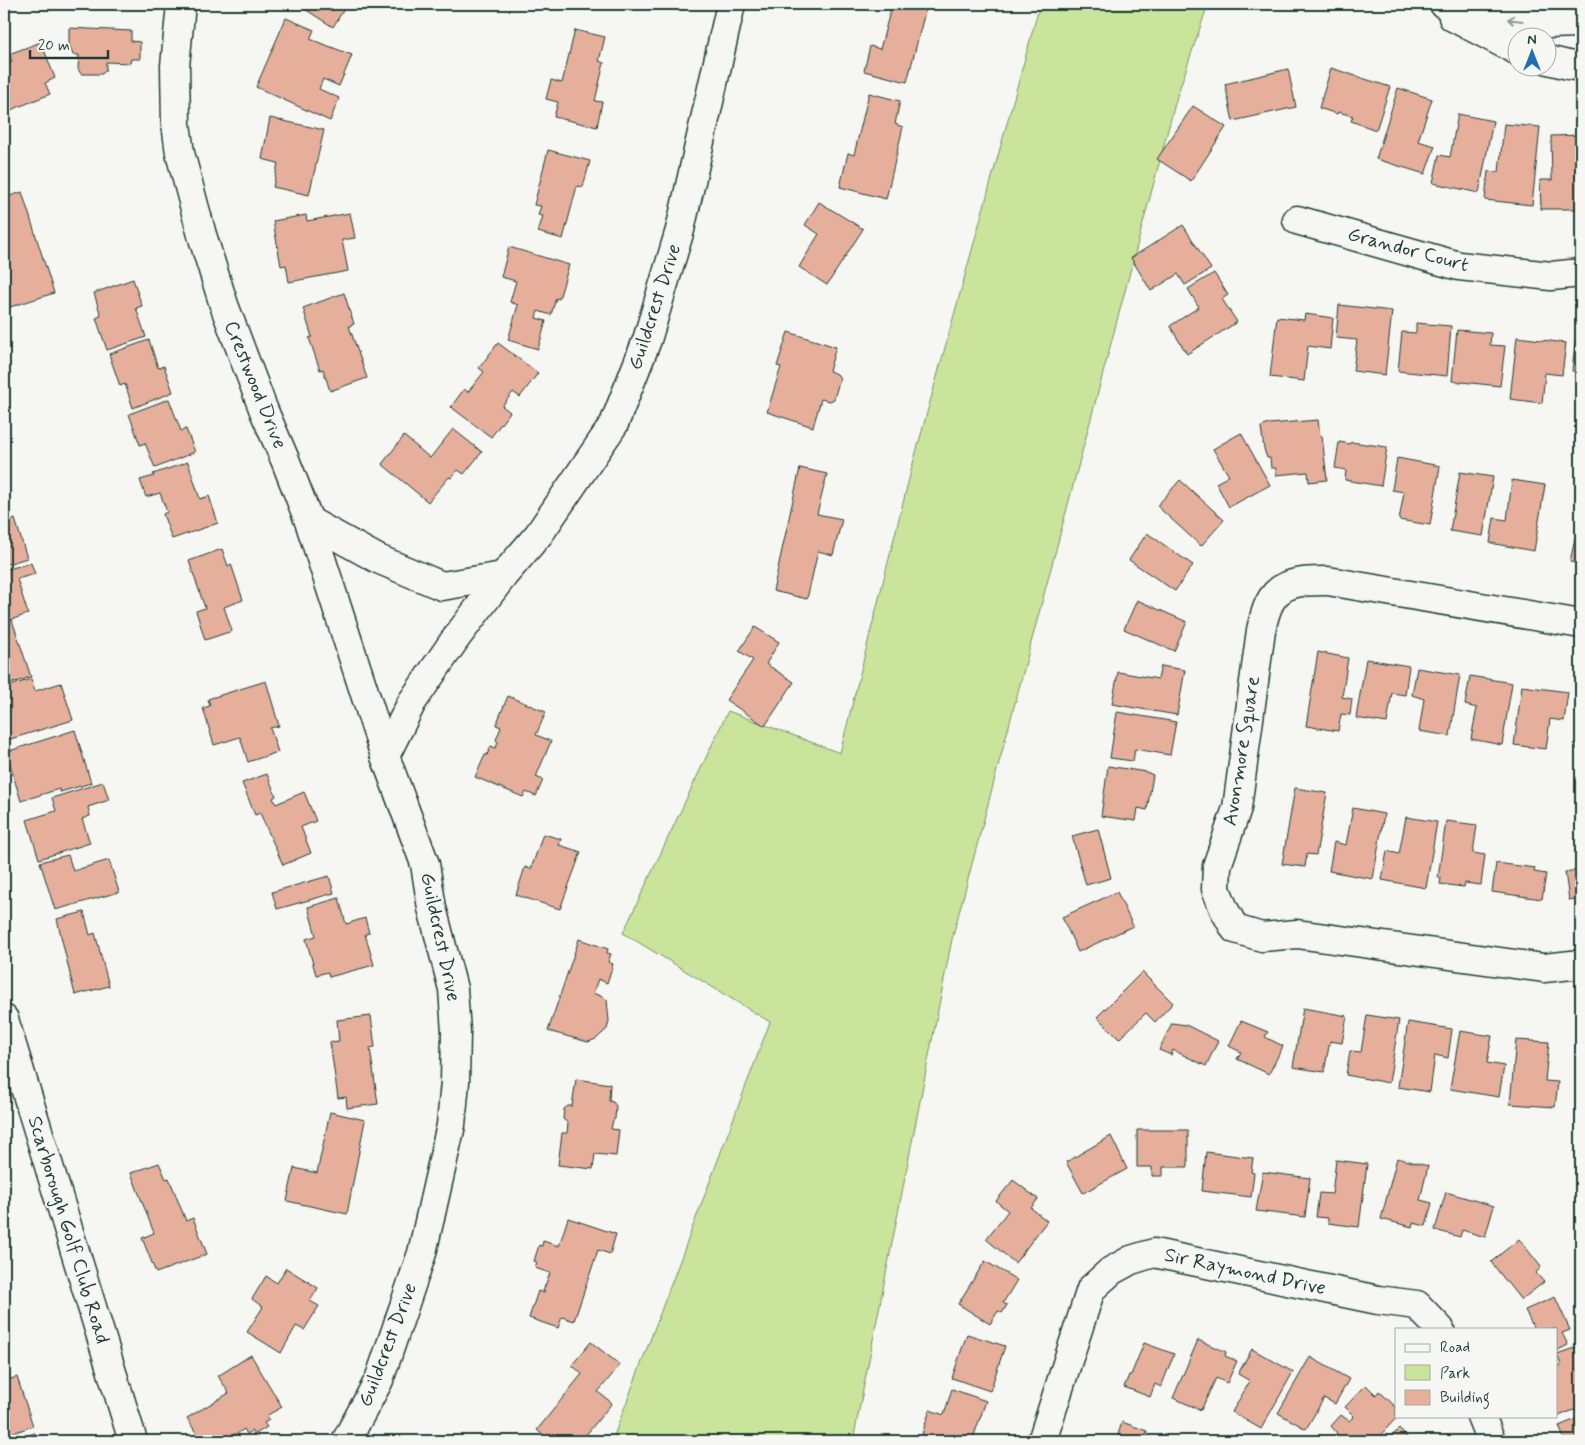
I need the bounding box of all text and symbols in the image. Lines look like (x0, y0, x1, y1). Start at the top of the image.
one-way arrow (1508, 15, 1524, 25)
scale bar (30, 28, 108, 60)
north arrow (1508, 28, 1558, 78)
text: N (1527, 31, 1537, 49)
text: 20 m (38, 36, 70, 56)
street label: Grandor Court (1344, 221, 1472, 279)
street label: Guildcrest Drive (622, 241, 688, 373)
street label: Crestwood Drive (217, 317, 293, 453)
street label: Avonmore Square (1217, 674, 1267, 828)
street label: Guildcrest Drive (413, 870, 467, 1004)
street label: Scarborough Golf Club Road (21, 1113, 115, 1347)
street label: Sir Raymond Drive (1162, 1242, 1328, 1302)
street label: Guildcrest Drive (352, 1279, 424, 1411)
legend (1395, 1328, 1558, 1418)
text: Road (1440, 1338, 1470, 1358)
text: Park (1440, 1364, 1470, 1384)
text: Building (1440, 1388, 1490, 1409)

